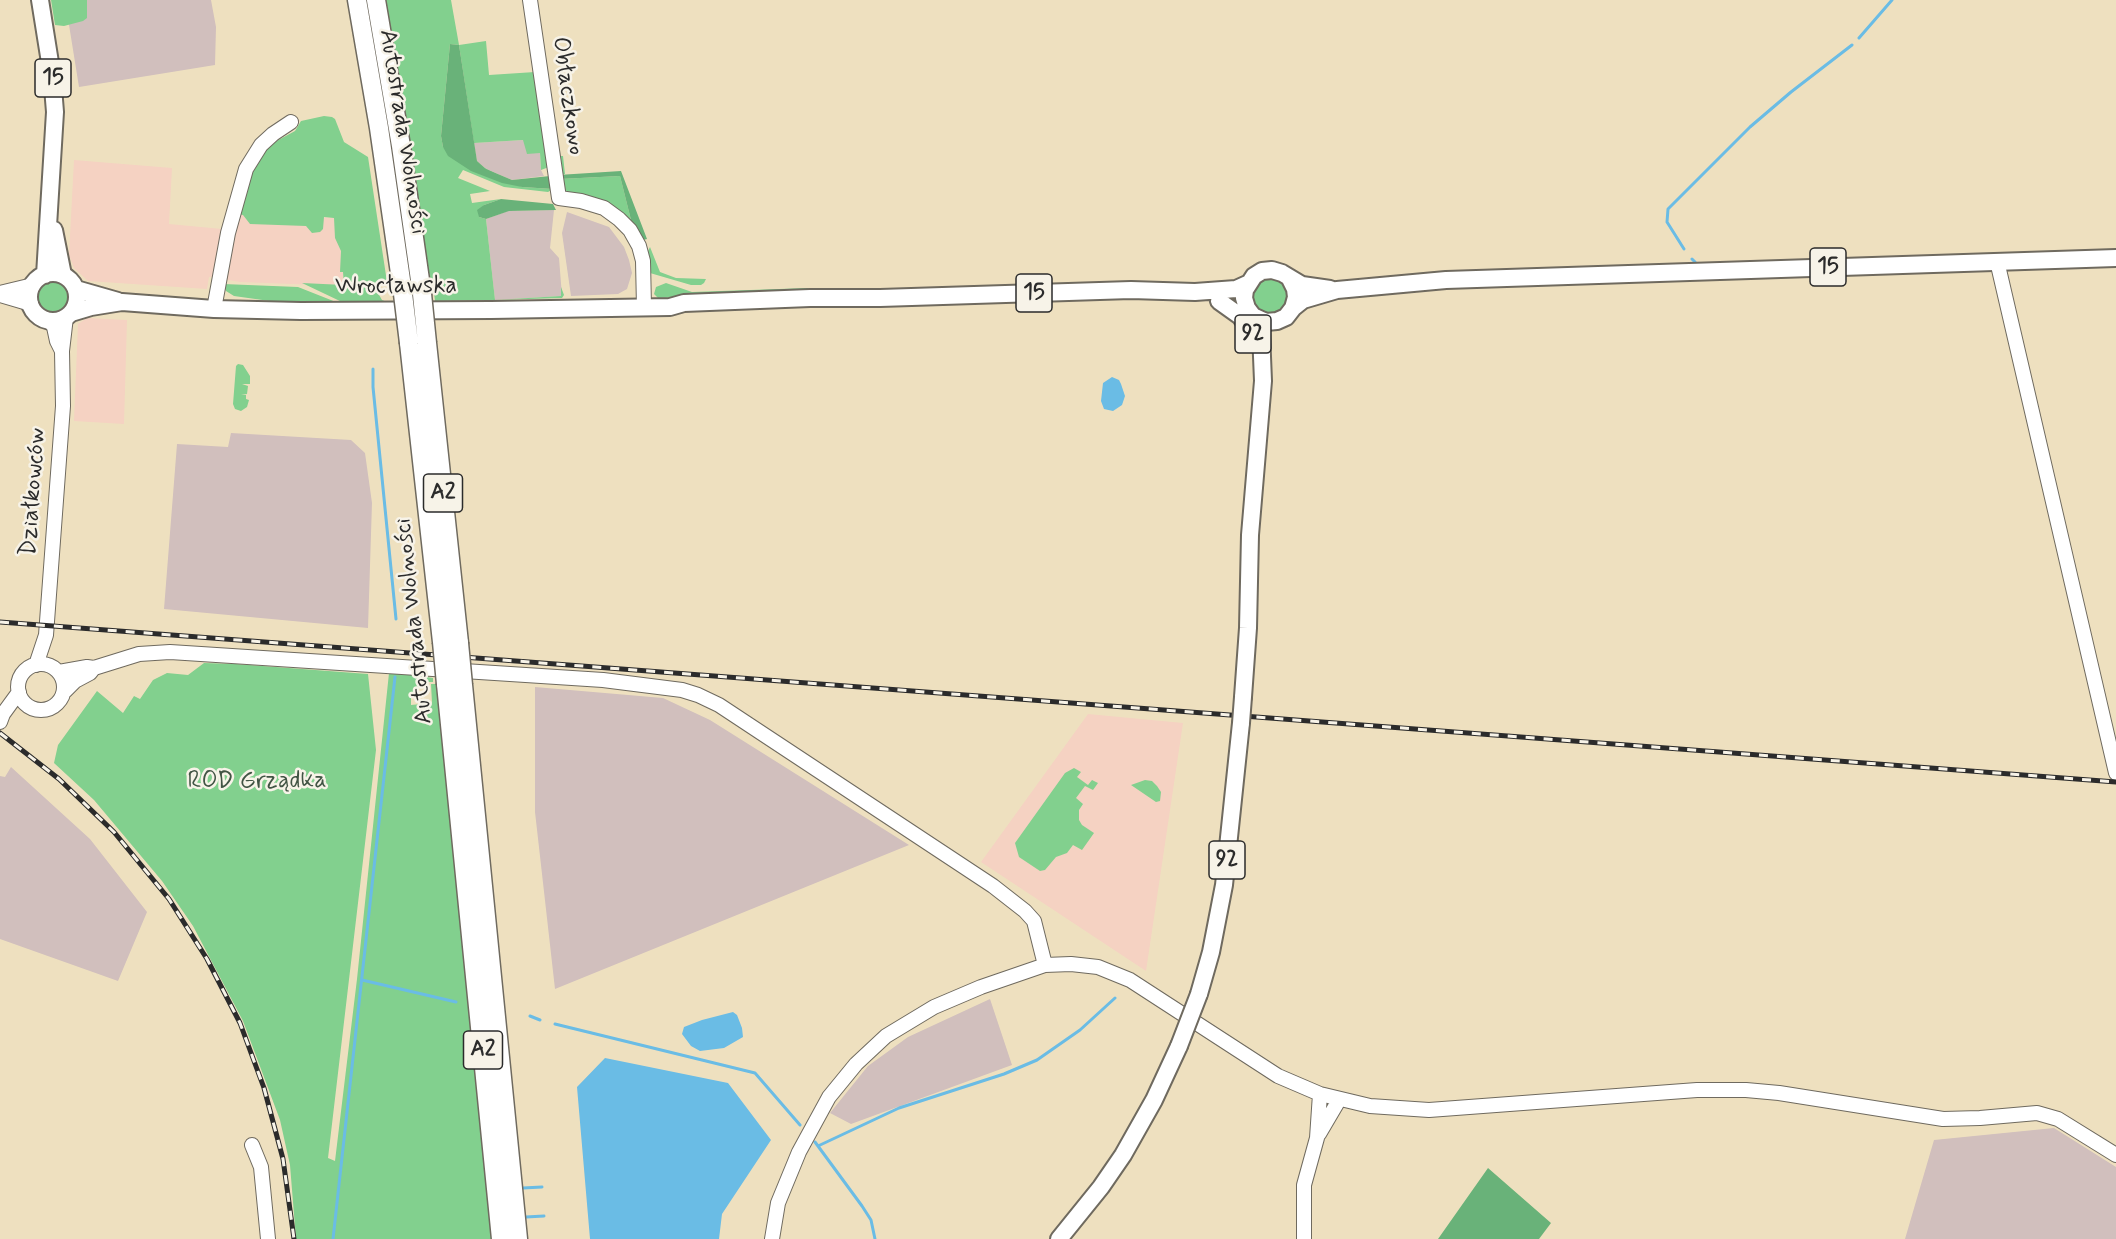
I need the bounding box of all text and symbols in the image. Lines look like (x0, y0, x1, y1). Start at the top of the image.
street label: Autostrada Wolności (372, 28, 432, 236)
street label: Obłaczkowo (544, 35, 590, 157)
road number: 15 (35, 59, 71, 97)
road number: 15 (1810, 248, 1846, 286)
street label: Wrocławska (335, 273, 457, 301)
road number: 15 (1016, 274, 1052, 312)
road number: 92 (1235, 315, 1271, 353)
street label: Działkowców (15, 427, 53, 557)
road number: A2 (424, 474, 462, 512)
street label: Autostrada Wolności (390, 517, 440, 725)
park label: ROD Grządka (188, 768, 326, 796)
road number: 92 (1209, 841, 1245, 879)
road number: A2 (464, 1031, 502, 1069)

